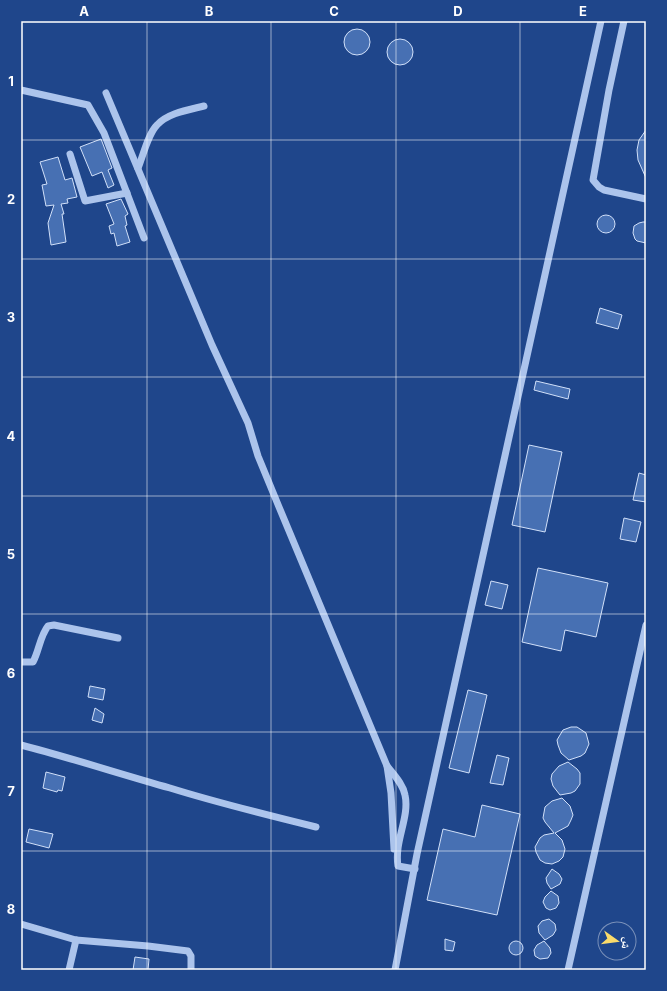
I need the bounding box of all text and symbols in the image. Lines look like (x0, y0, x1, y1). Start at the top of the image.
text: A (79, 3, 89, 19)
text: B (205, 3, 214, 19)
text: C (329, 3, 339, 19)
text: D (453, 3, 463, 19)
text: E (579, 3, 587, 19)
text: 1 (8, 73, 14, 89)
text: 2 (7, 191, 15, 207)
text: 3 (7, 309, 15, 325)
text: 4 (7, 428, 16, 444)
text: 5 (7, 546, 15, 562)
text: 6 (7, 665, 15, 681)
text: 7 (7, 783, 15, 799)
text: 8 (7, 901, 15, 917)
north arrow (597, 921, 637, 961)
text: ش (617, 936, 635, 951)

